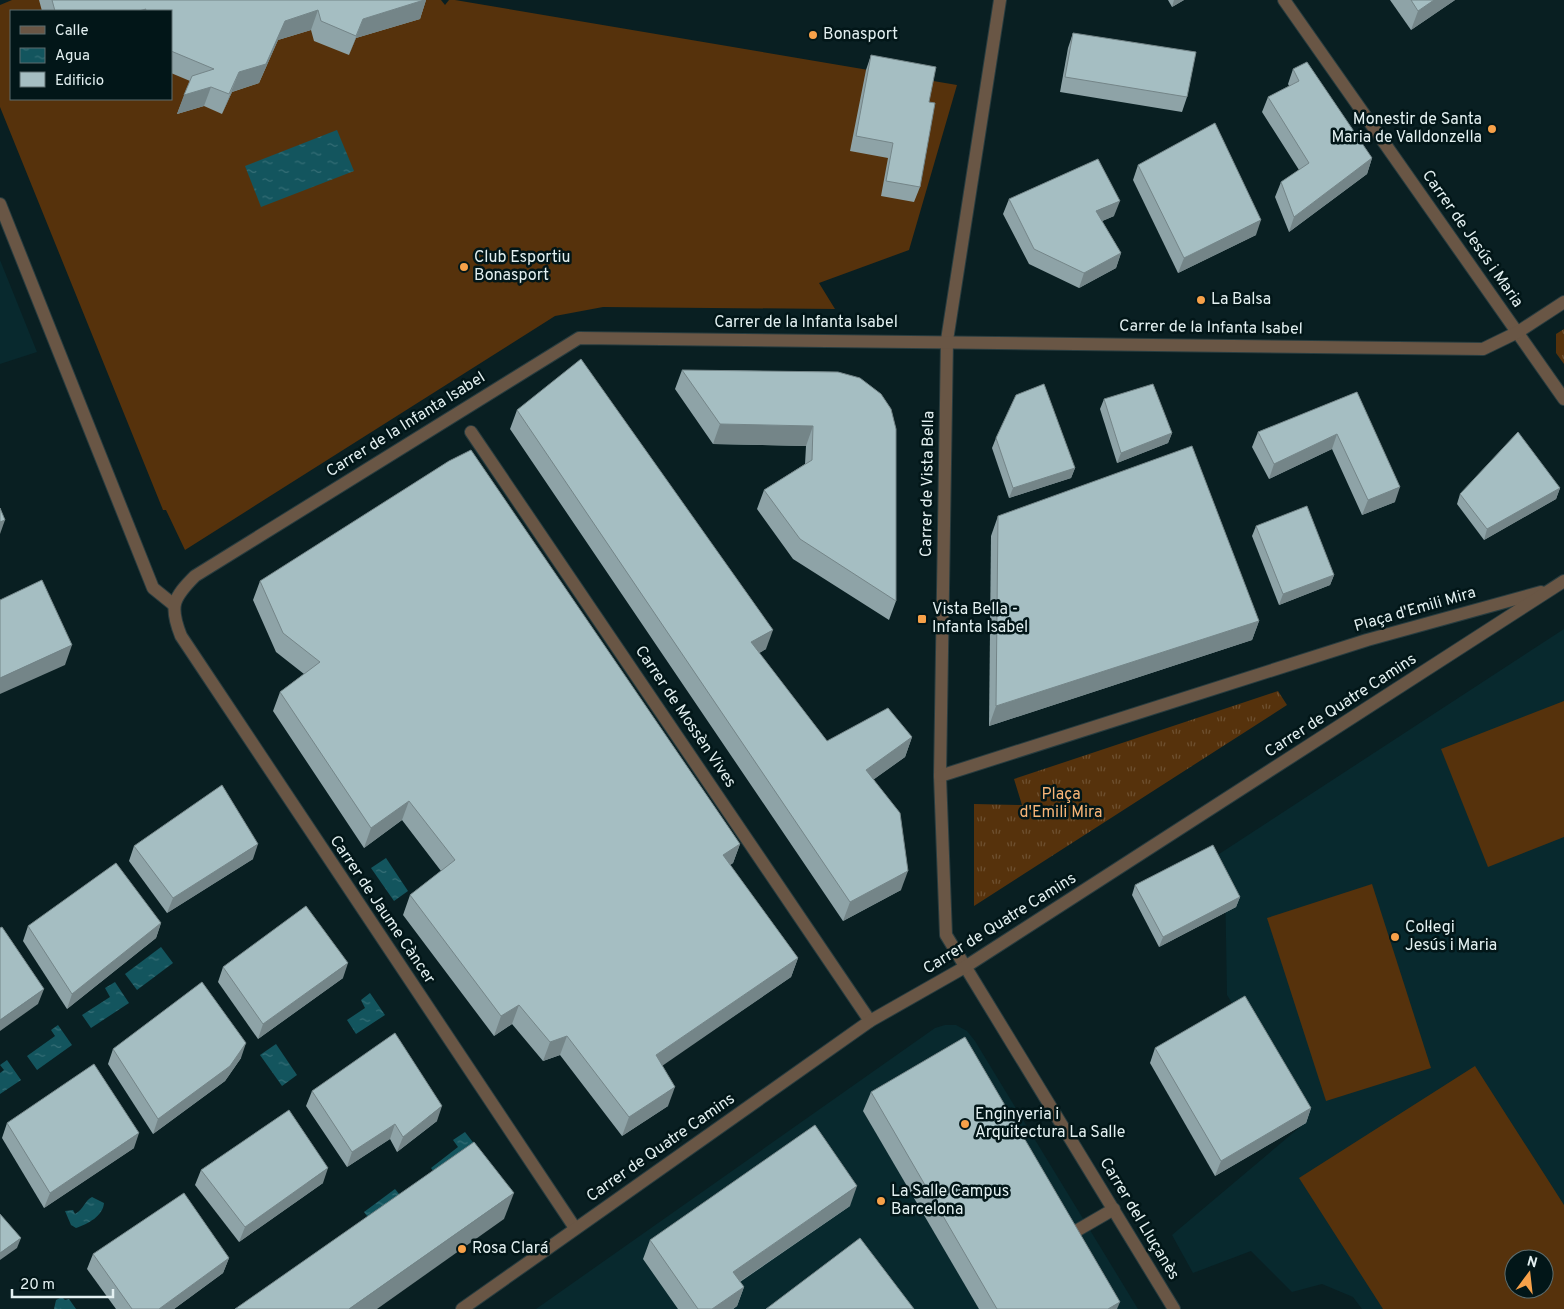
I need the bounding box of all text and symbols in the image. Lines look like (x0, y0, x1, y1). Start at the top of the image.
legend (10, 10, 172, 100)
text: Calle (55, 22, 89, 41)
place label: Bonasport (823, 25, 898, 45)
marker: Bonasport (807, 29, 819, 41)
text: Agua (55, 47, 90, 66)
text: Edificio (55, 72, 104, 91)
place label: Monestir de Santa Maria de Valldonzella (1332, 110, 1482, 148)
marker: Monestir de Santa Maria de Valldonzella (1486, 123, 1498, 135)
street label: Carrer de Jesús i Maria (1417, 166, 1527, 312)
place label: Club Esportiu Bonasport (474, 248, 571, 286)
marker: Club Esportiu Bonasport (458, 261, 470, 273)
place label: La Balsa (1211, 290, 1271, 310)
marker: La Balsa (1195, 294, 1207, 306)
street label: Carrer de la Infanta Isabel (714, 313, 898, 333)
street label: Carrer de la Infanta Isabel (1119, 316, 1303, 340)
street label: Carrer de la Infanta Isabel (323, 368, 489, 482)
street label: Carrer de Vista Bella (917, 411, 939, 557)
street label: Plaça d'Emili Mira (1352, 583, 1478, 637)
place label: Vista Bella - Infanta Isabel (932, 600, 1028, 638)
marker: Vista Bella - Infanta Isabel (916, 613, 928, 625)
street label: Carrer de Mossèn Vives (630, 642, 740, 792)
street label: Carrer de Quatre Camins (1261, 649, 1421, 763)
park label: Plaça d'Emili Mira (1020, 785, 1102, 823)
street label: Carrer de Jaume Càncer (325, 832, 439, 988)
street label: Carrer de Quatre Camins (920, 869, 1080, 979)
place label: Col·legi Jesús i Maria (1405, 918, 1497, 956)
marker: Col·legi Jesús i Maria (1389, 931, 1401, 943)
street label: Carrer de Quatre Camins (583, 1089, 739, 1207)
place label: Enginyeria i Arquitectura La Salle (975, 1105, 1125, 1143)
marker: Enginyeria i Arquitectura La Salle (959, 1118, 971, 1130)
street label: Carrer del Lluçanès (1095, 1154, 1183, 1284)
place label: La Salle Campus Barcelona (891, 1182, 1009, 1220)
marker: La Salle Campus Barcelona (875, 1195, 887, 1207)
place label: Rosa Clará (472, 1239, 548, 1259)
marker: Rosa Clará (456, 1243, 468, 1255)
north arrow (1504, 1249, 1554, 1299)
text: N (1525, 1253, 1539, 1272)
scale bar (12, 1266, 114, 1298)
text: 20 m (20, 1276, 55, 1295)

